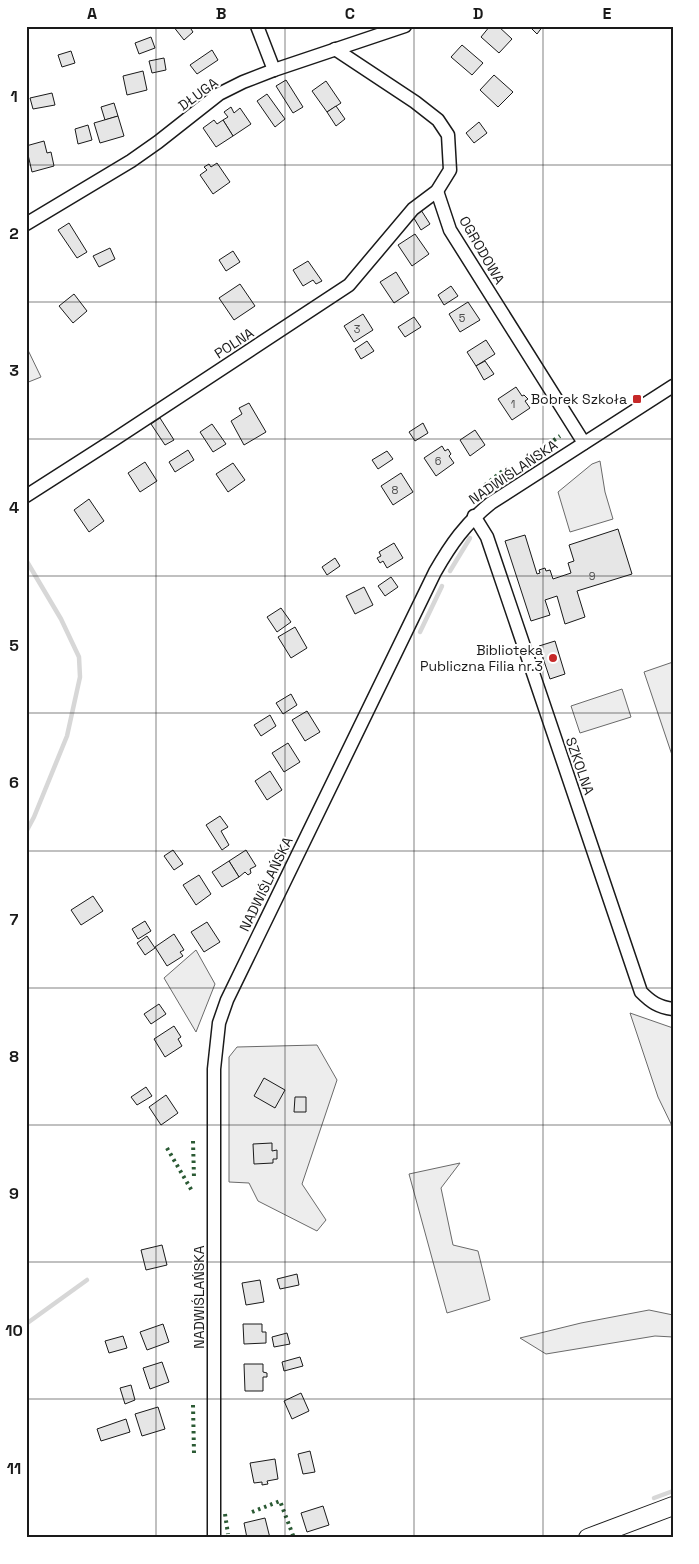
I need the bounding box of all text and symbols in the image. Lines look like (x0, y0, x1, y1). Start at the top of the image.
text: A (87, 3, 97, 24)
text: B (216, 3, 226, 24)
text: C (345, 3, 355, 24)
text: D (473, 3, 483, 24)
text: E (603, 3, 612, 24)
street label: DŁUGA (175, 73, 222, 114)
text: 1 (10, 86, 18, 107)
street label: OGRODOWA (455, 213, 509, 287)
text: 2 (9, 223, 19, 244)
house number: 5 (459, 311, 466, 325)
house number: 3 (354, 322, 361, 336)
street label: POLNA (211, 323, 257, 362)
text: 3 (9, 360, 19, 381)
place label: Bobrek Szkoła (531, 390, 627, 408)
marker: Bobrek Szkoła (631, 393, 643, 405)
house number: 1 (511, 397, 515, 411)
street label: NADWIŚLAŃSKA (465, 436, 561, 508)
house number: 6 (435, 454, 442, 468)
house number: 8 (392, 483, 399, 497)
text: 4 (9, 497, 19, 518)
house number: 9 (589, 569, 596, 583)
text: 5 (9, 635, 19, 656)
place label: Biblioteka Publiczna Filia nr.3 (420, 641, 543, 675)
marker: Biblioteka Publiczna Filia nr.3 (547, 652, 559, 664)
street label: SZKOLNA (562, 735, 598, 797)
text: 6 (9, 772, 19, 793)
street label: NADWIŚLAŃSKA (235, 833, 297, 934)
text: 7 (10, 909, 19, 930)
text: 8 (9, 1046, 19, 1067)
text: 9 (9, 1183, 19, 1204)
street label: NADWIŚLAŃSKA (190, 1245, 208, 1349)
text: 10 (5, 1320, 23, 1341)
text: 11 (7, 1458, 21, 1479)

